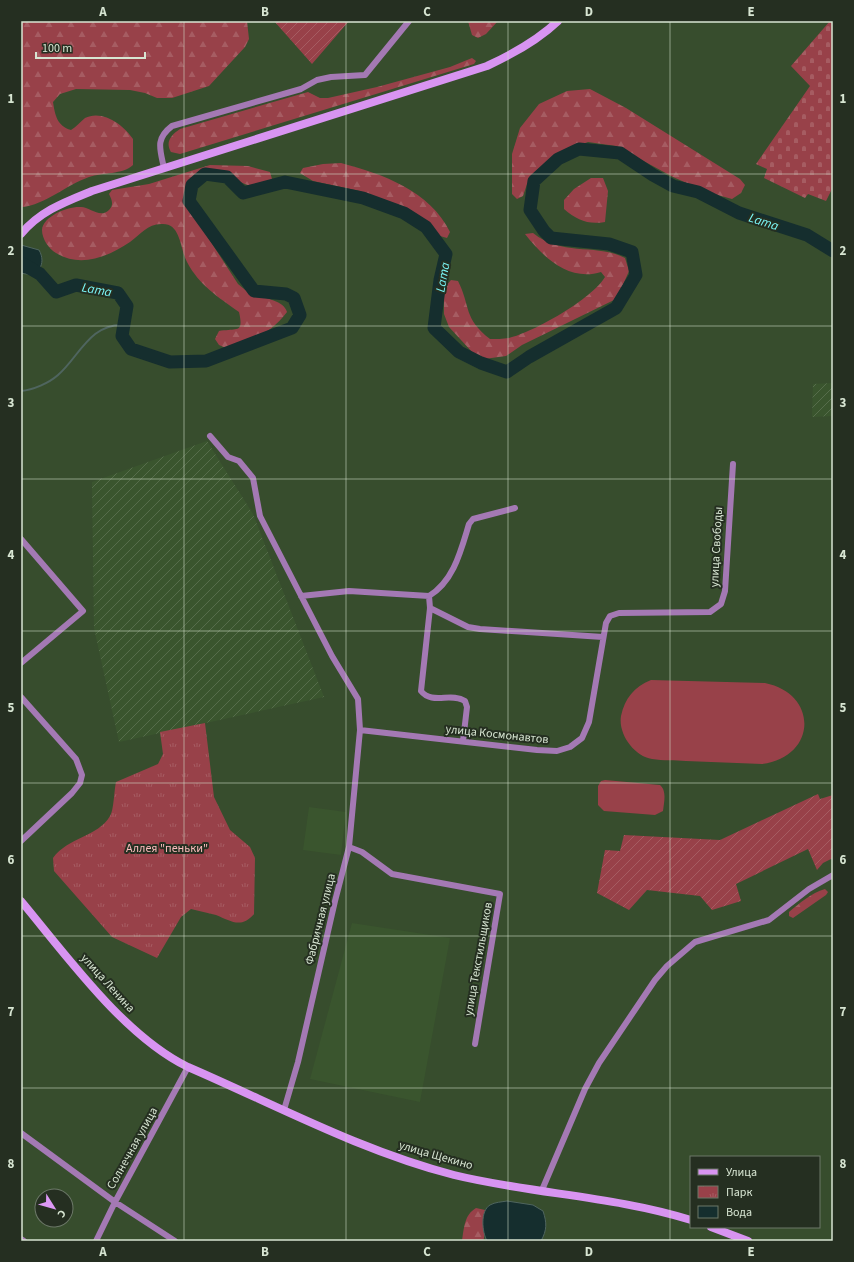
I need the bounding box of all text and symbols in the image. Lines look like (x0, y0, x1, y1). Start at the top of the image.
text: A (98, 3, 107, 21)
text: B (261, 3, 269, 21)
text: C (423, 3, 431, 21)
text: D (585, 3, 593, 21)
text: E (747, 3, 755, 21)
scale bar (36, 34, 145, 60)
text: 100 m (42, 40, 72, 57)
text: 1 (8, 90, 15, 108)
text: 1 (840, 90, 847, 108)
water label: Lama (747, 209, 781, 235)
text: 2 (8, 242, 15, 260)
text: 2 (840, 242, 847, 260)
water label: Lama (432, 261, 454, 294)
water label: Lama (80, 279, 113, 301)
text: 3 (8, 394, 15, 412)
text: 3 (840, 394, 847, 412)
street label: улица Свободы (706, 506, 727, 588)
text: 4 (8, 546, 15, 564)
text: 4 (840, 546, 847, 564)
text: 5 (8, 699, 15, 717)
text: 5 (840, 699, 847, 717)
street label: улица Космонавтов (445, 721, 549, 748)
park label: Аллея "пеньки" (126, 840, 208, 857)
text: 6 (8, 851, 15, 869)
text: 6 (840, 851, 847, 869)
street label: Фабричная улица (301, 872, 340, 967)
street label: улица Текстильщиков (460, 901, 497, 1017)
street label: улица Ленина (77, 950, 139, 1016)
text: 7 (8, 1003, 15, 1021)
text: 7 (840, 1003, 847, 1021)
street label: Солнечная улица (103, 1104, 162, 1192)
street label: улица Щекино (397, 1137, 475, 1174)
text: 8 (8, 1155, 15, 1173)
text: 8 (840, 1155, 847, 1173)
legend (690, 1156, 820, 1228)
text: Улица (726, 1164, 757, 1181)
text: Парк (726, 1184, 752, 1201)
north arrow (34, 1188, 74, 1228)
text: Вода (726, 1204, 752, 1221)
text: С (53, 1207, 70, 1221)
text: A (98, 1243, 107, 1261)
text: B (261, 1243, 269, 1261)
text: C (423, 1243, 431, 1261)
text: D (585, 1243, 593, 1261)
text: E (747, 1243, 755, 1261)

